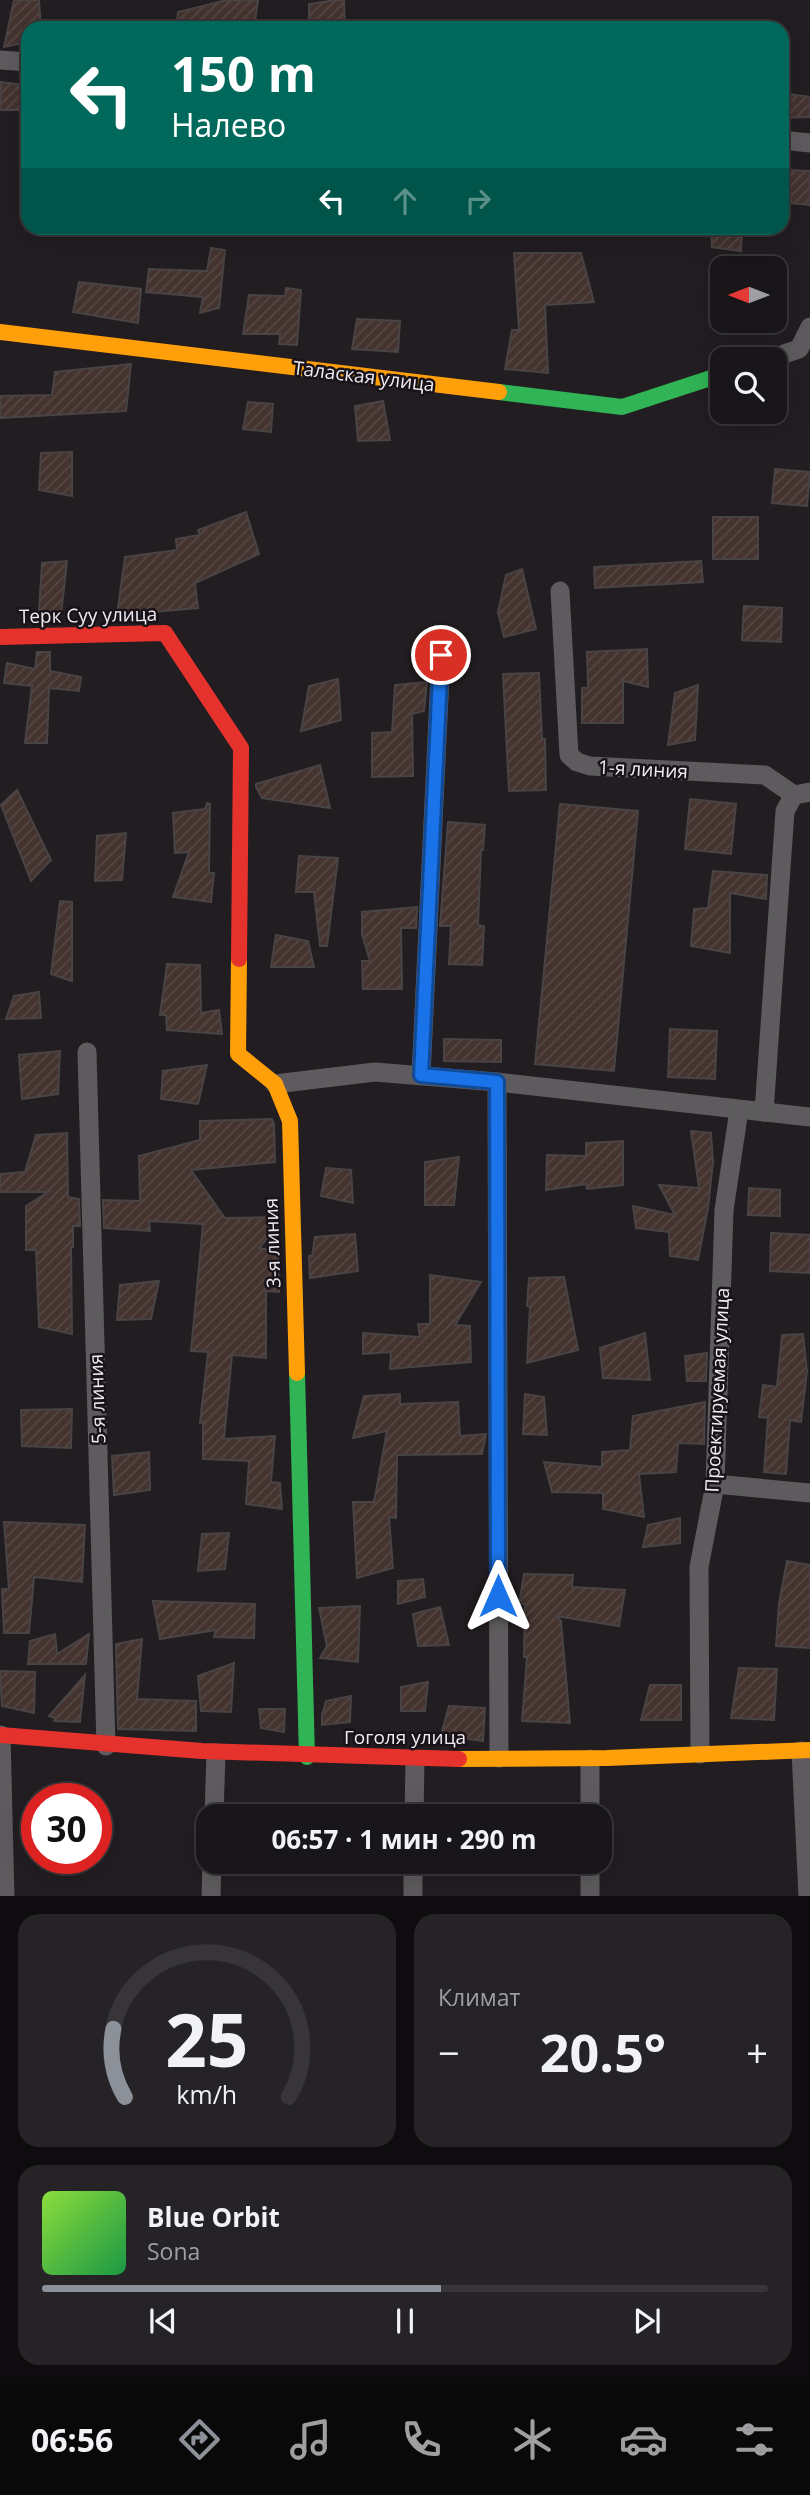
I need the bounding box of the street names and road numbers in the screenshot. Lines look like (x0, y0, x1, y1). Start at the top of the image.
street label: Талаская улица (292, 354, 436, 398)
street label: Терк Суу улица (19, 601, 157, 629)
street label: 1-я линия (597, 754, 689, 784)
street label: 3-я линия (257, 1198, 287, 1288)
street label: Проектируемая улица (699, 1287, 735, 1493)
street label: 5-я линия (82, 1354, 112, 1444)
street label: Гоголя улица (344, 1724, 466, 1750)

